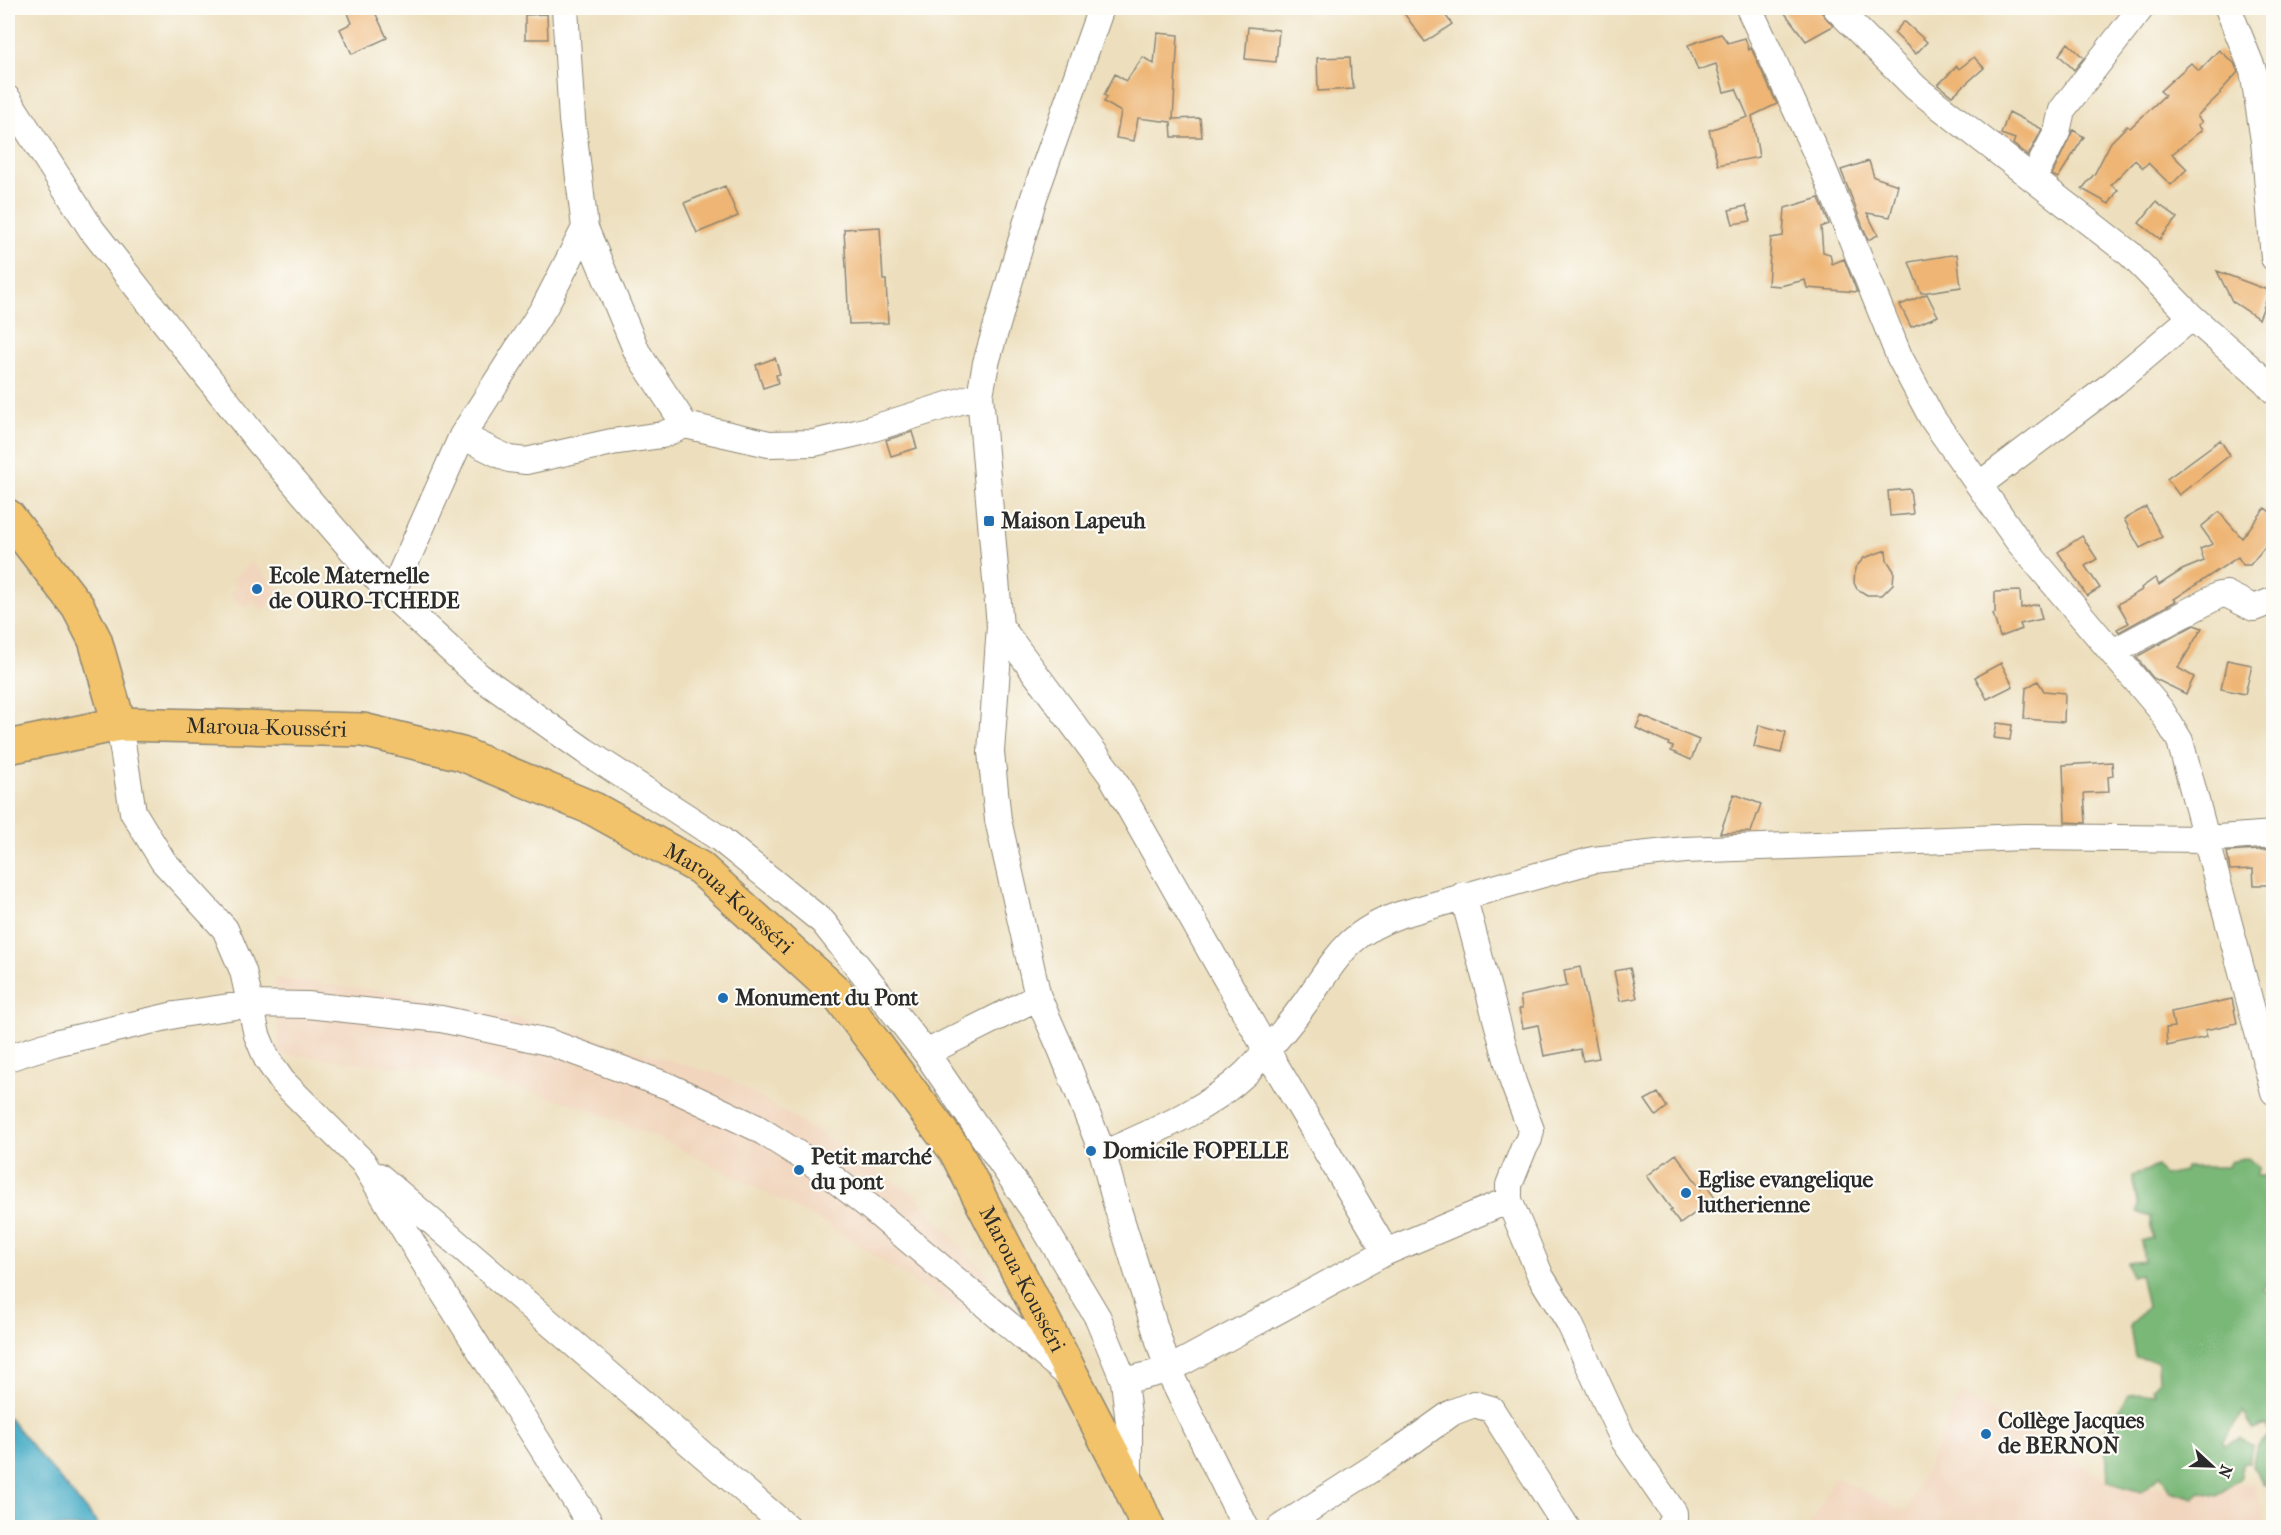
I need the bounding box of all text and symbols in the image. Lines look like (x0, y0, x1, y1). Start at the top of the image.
place label: Maison Lapeuh (1000, 508, 1146, 534)
marker: Maison Lapeuh (982, 514, 996, 528)
place label: Ecole Maternelle de OURO-TCHEDE (269, 563, 460, 614)
marker: Ecole Maternelle de OURO-TCHEDE (250, 582, 264, 596)
street label: Maroua-Kousséri (186, 713, 348, 743)
street label: Maroua-Kousséri (660, 838, 799, 960)
place label: Monument du Pont (734, 985, 920, 1011)
marker: Monument du Pont (716, 991, 730, 1005)
place label: Domicile FOPELLE (1103, 1138, 1289, 1164)
place label: Petit marché du pont (811, 1144, 932, 1195)
marker: Domicile FOPELLE (1084, 1144, 1098, 1158)
marker: Petit marché du pont (792, 1163, 806, 1177)
place label: Eglise evangelique lutherienne (1697, 1167, 1874, 1218)
marker: Eglise evangelique lutherienne (1679, 1186, 1693, 1200)
street label: Maroua-Kousséri (973, 1202, 1071, 1357)
place label: Collège Jacques de BERNON (1998, 1408, 2144, 1459)
marker: Collège Jacques de BERNON (1979, 1427, 1993, 1441)
north arrow (2182, 1436, 2242, 1496)
text: N (2214, 1462, 2237, 1481)

